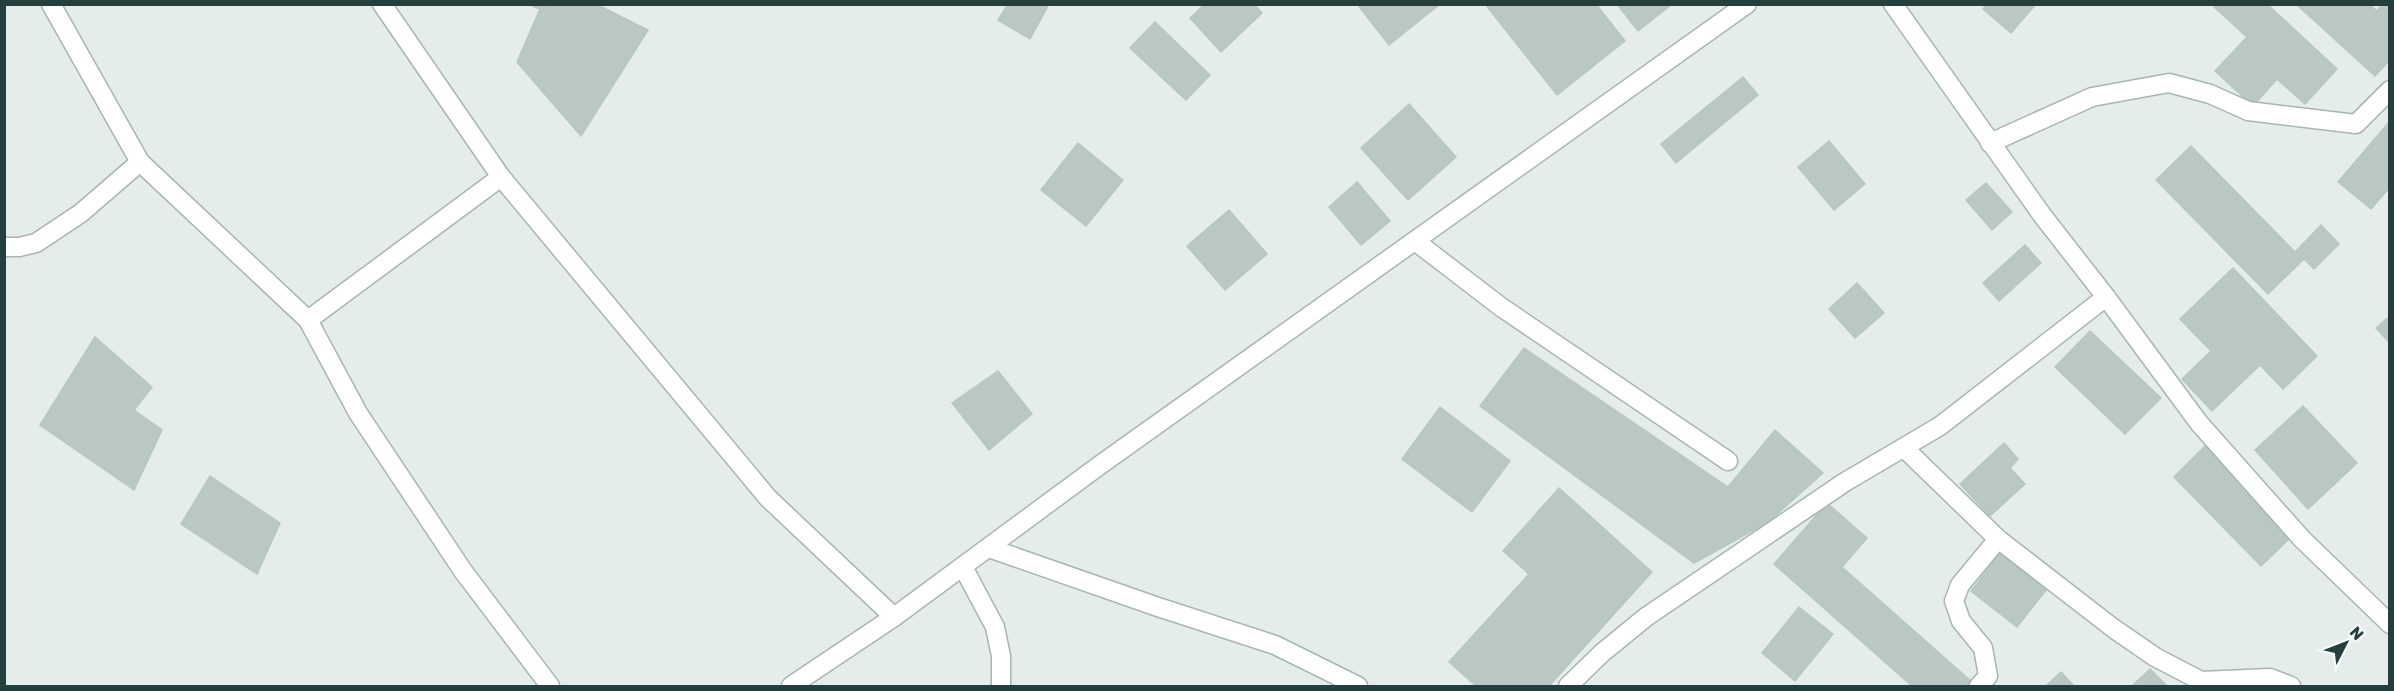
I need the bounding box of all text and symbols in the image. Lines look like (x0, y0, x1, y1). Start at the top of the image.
north arrow (2316, 613, 2376, 673)
text: N (2346, 623, 2368, 644)

